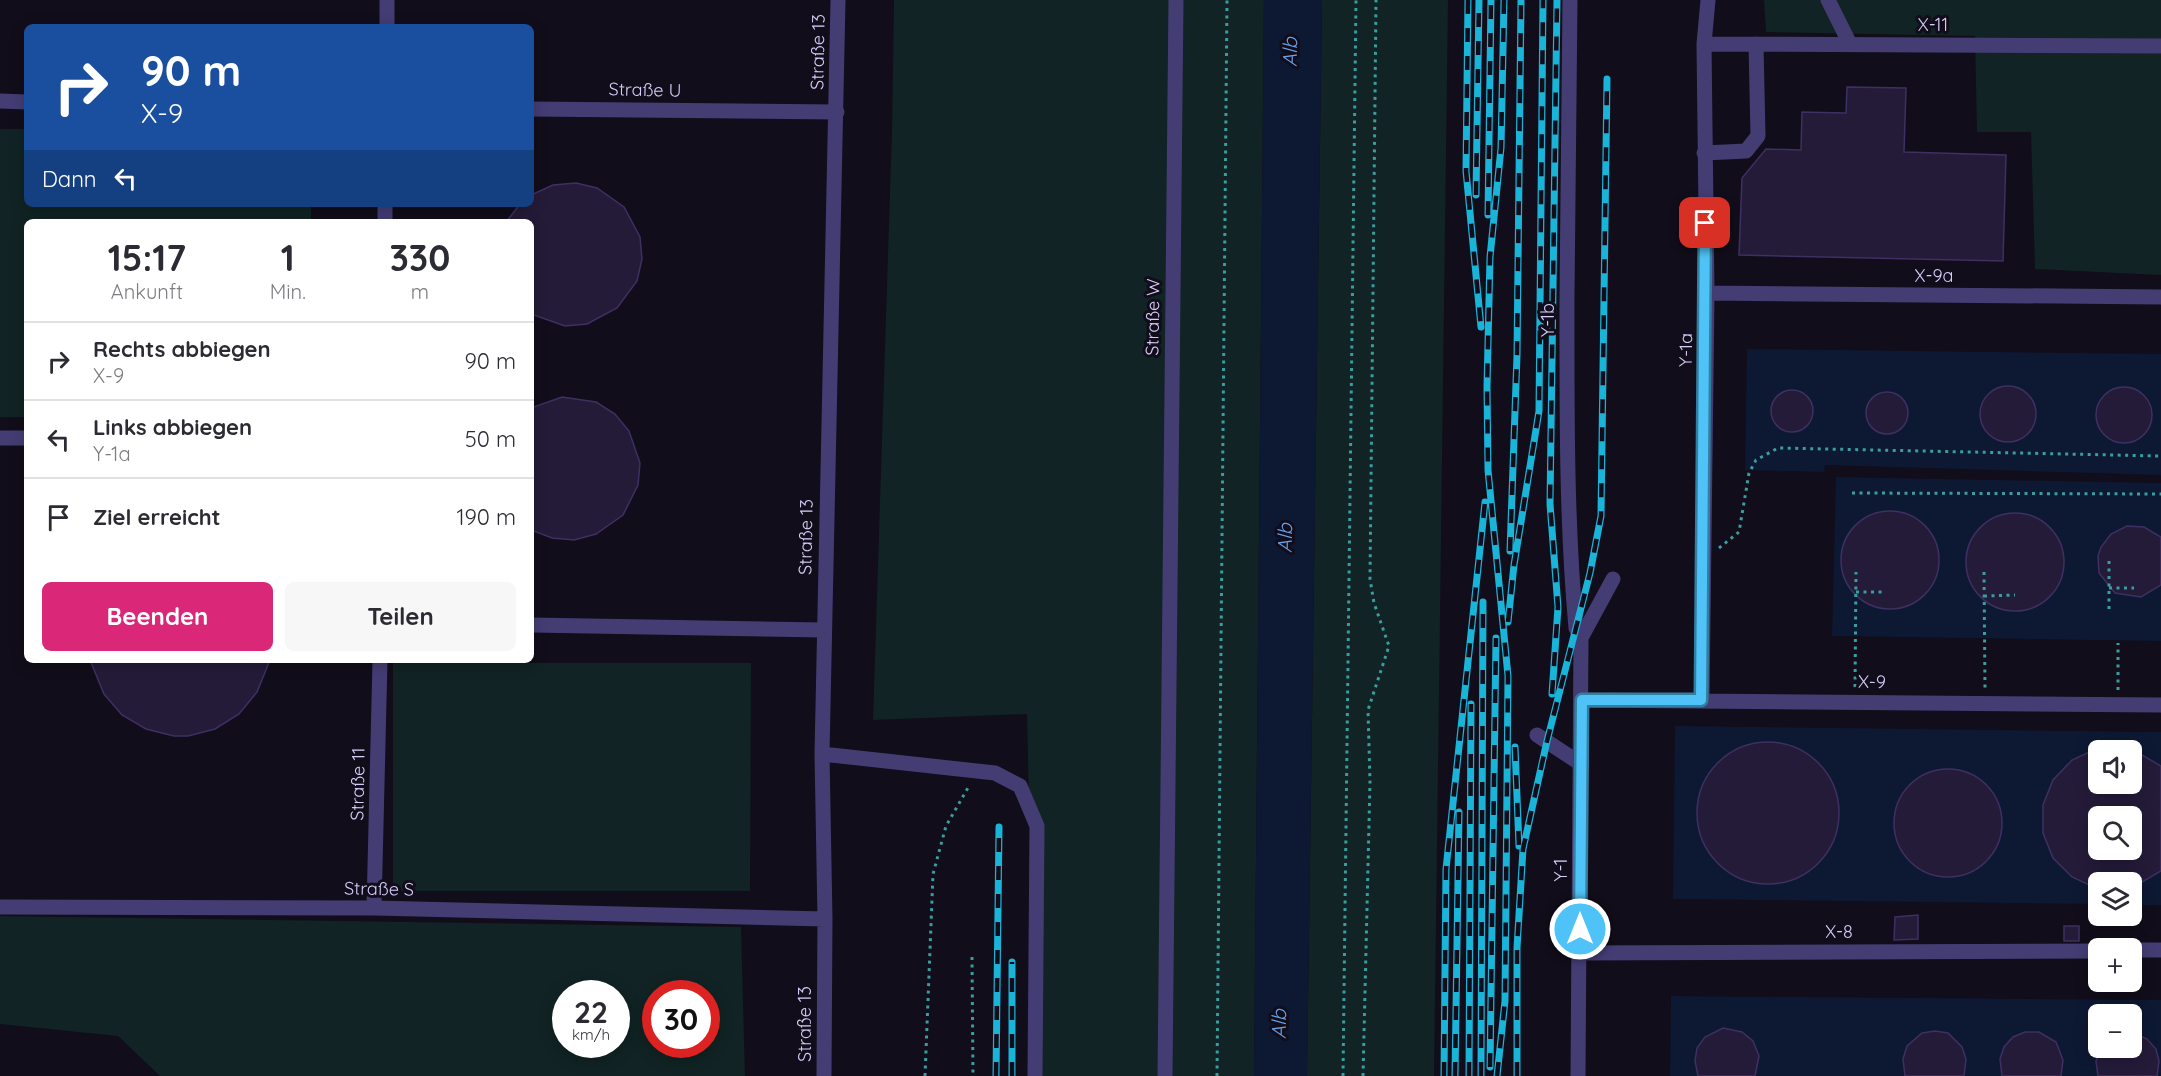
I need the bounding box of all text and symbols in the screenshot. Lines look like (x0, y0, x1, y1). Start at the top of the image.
street label: X-11 (1918, 13, 1948, 36)
street label: Straße 13 (805, 14, 830, 90)
water label: Alb (1277, 36, 1302, 67)
text: 90 m (141, 44, 241, 97)
icon: right (42, 48, 120, 126)
street label: Straße U (608, 77, 682, 102)
text: X-9 (141, 96, 183, 130)
icon: left (109, 162, 142, 195)
text: Dann (42, 165, 97, 193)
pin (1679, 197, 1730, 248)
icon: arrive (1688, 206, 1721, 239)
text: 15:17 (108, 235, 186, 280)
text: 1 (281, 235, 295, 280)
text: 330 (390, 235, 450, 280)
street label: X-9a (1915, 264, 1953, 287)
street label: Straße W (1140, 278, 1165, 356)
text: Ankunft (111, 279, 183, 304)
text: Min. (270, 279, 306, 304)
text: m (411, 279, 429, 304)
street label: Y-1b (1536, 303, 1559, 337)
street label: Y-1a (1674, 333, 1697, 367)
text: Rechts abbiegen (93, 335, 271, 363)
icon: right (42, 345, 75, 378)
text: 90 m (465, 347, 516, 375)
text: X-9 (93, 363, 124, 388)
text: Links abbiegen (93, 413, 252, 441)
icon: left (42, 423, 75, 456)
text: 50 m (465, 425, 516, 453)
text: Y-1a (93, 441, 131, 466)
street label: Straße 13 (793, 499, 818, 575)
icon: arrive (42, 501, 75, 534)
text: Ziel erreicht (93, 503, 221, 531)
text: 190 m (456, 503, 516, 531)
water label: Alb (1272, 522, 1297, 553)
button: Beenden (42, 582, 273, 651)
button: Teilen (285, 582, 516, 651)
street label: X-9 (1858, 670, 1886, 693)
map controls (2088, 740, 2142, 1058)
button: sound (2088, 740, 2142, 794)
street label: Straße 11 (345, 747, 370, 821)
button: search (2088, 806, 2142, 860)
street label: Y-1 (1549, 859, 1572, 881)
button: layers (2088, 872, 2142, 926)
street label: Straße S (344, 876, 414, 901)
position arrow (1548, 897, 1612, 961)
street label: X-8 (1825, 920, 1853, 943)
button: + (2088, 938, 2142, 992)
speed limit sign: 30 (642, 980, 720, 1058)
street label: Straße 13 (793, 986, 816, 1062)
text: 22 (574, 993, 608, 1031)
button: − (2088, 1004, 2142, 1058)
water label: Alb (1266, 1008, 1291, 1039)
text: km/h (572, 1025, 610, 1044)

